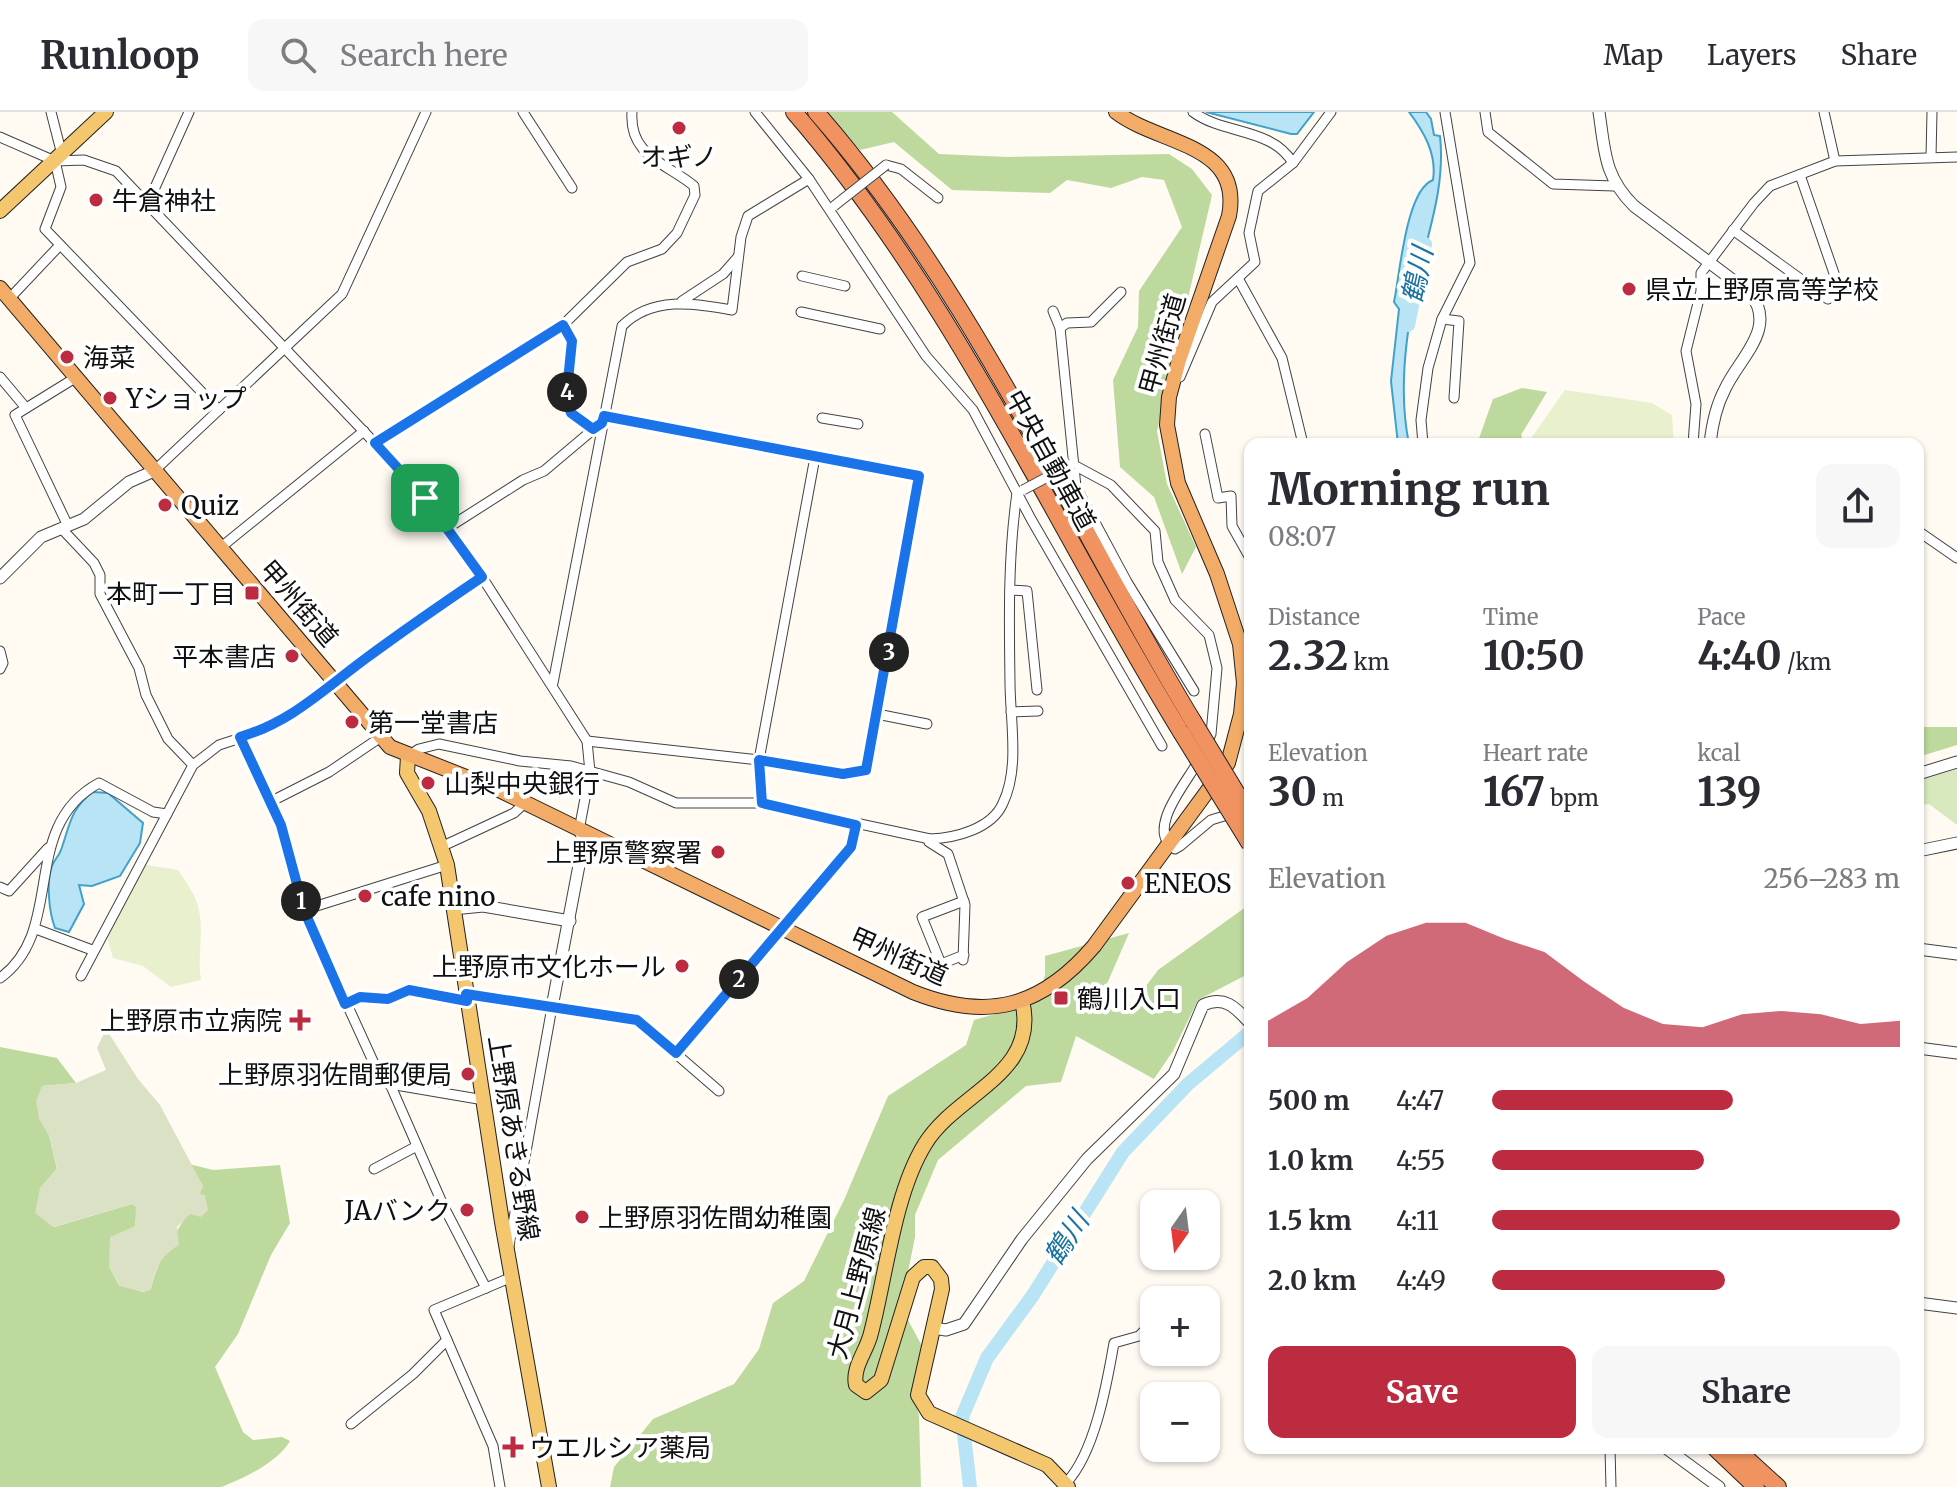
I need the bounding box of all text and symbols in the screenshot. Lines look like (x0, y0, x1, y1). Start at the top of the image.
search box (248, 19, 808, 91)
text: Runloop (40, 32, 200, 79)
icon: search (276, 33, 320, 77)
text: Search here (340, 36, 508, 74)
text: Map (1603, 37, 1663, 73)
text: Layers (1707, 37, 1796, 73)
text: Share (1840, 37, 1917, 73)
marker: オギノ (670, 119, 688, 137)
place label: オギノ (641, 140, 717, 173)
place label: 牛倉神社 (112, 184, 216, 217)
marker: 牛倉神社 (87, 191, 105, 209)
water label: 鶴川 (1394, 241, 1441, 306)
place label: 県立上野原高等学校 (1645, 273, 1879, 306)
marker: 県立上野原高等学校 (1620, 280, 1638, 298)
street label: 甲州街道 (1132, 289, 1192, 399)
place label: 海菜 (83, 341, 135, 374)
marker: 海菜 (58, 348, 76, 366)
pin: 4 (547, 372, 587, 412)
text: 4 (560, 378, 574, 406)
place label: Yショップ (125, 382, 247, 415)
street label: 中央自動車道 (999, 384, 1103, 536)
marker: Yショップ (101, 389, 119, 407)
text: Morning run (1268, 462, 1550, 517)
pin (391, 464, 459, 532)
button: share (1816, 464, 1900, 548)
icon: arrive (403, 476, 447, 520)
place label: Quiz (181, 489, 239, 522)
marker: Quiz (156, 496, 174, 514)
text: 08:07 (1268, 520, 1336, 553)
street label: 甲州街道 (252, 553, 346, 653)
place label: 本町一丁目 (106, 577, 236, 610)
marker: 本町一丁目 (243, 584, 261, 602)
text: Distance (1268, 603, 1360, 631)
text: Time (1483, 603, 1538, 631)
text: Pace (1697, 603, 1745, 631)
text: 2.32 (1268, 631, 1348, 681)
text: 10:50 (1483, 631, 1585, 681)
text: 4:40 (1697, 631, 1782, 681)
pin: 3 (869, 632, 909, 672)
text: 3 (883, 638, 895, 666)
place label: 平本書店 (172, 640, 276, 673)
marker: 平本書店 (283, 647, 301, 665)
text: km (1348, 648, 1389, 676)
text: /km (1782, 648, 1831, 676)
place label: 第一堂書店 (368, 706, 498, 739)
marker: 第一堂書店 (343, 713, 361, 731)
text: Elevation (1268, 739, 1368, 767)
text: Heart rate (1483, 739, 1588, 767)
text: kcal (1697, 739, 1741, 767)
place label: 山梨中央銀行 (444, 767, 600, 800)
text: 30 (1268, 767, 1317, 817)
text: 167 (1483, 767, 1545, 817)
text: 139 (1697, 767, 1762, 817)
marker: 山梨中央銀行 (419, 774, 437, 792)
text: m (1317, 784, 1344, 812)
text: bpm (1545, 784, 1599, 812)
place label: 上野原警察署 (546, 836, 702, 869)
marker: 上野原警察署 (709, 843, 727, 861)
text: Elevation (1268, 862, 1386, 895)
text: 256–283 m (1763, 862, 1900, 895)
place label: ENEOS (1144, 867, 1231, 900)
marker: ENEOS (1119, 874, 1137, 892)
place label: cafe nino (381, 880, 495, 913)
pin: 1 (281, 881, 321, 921)
text: 1 (296, 887, 306, 915)
marker: cafe nino (356, 887, 374, 905)
street label: 甲州街道 (845, 920, 953, 992)
place label: 上野原市文化ホール (432, 950, 666, 983)
marker: 上野原市文化ホール (673, 957, 691, 975)
pin: 2 (719, 959, 759, 999)
text: 2 (733, 965, 745, 993)
place label: 鶴川入口 (1077, 982, 1181, 1015)
marker: 鶴川入口 (1052, 989, 1070, 1007)
place label: 上野原市立病院 (100, 1004, 282, 1037)
marker: 上野原市立病院 (289, 1009, 311, 1031)
street label: 上野原あきる野線 (481, 1033, 547, 1243)
place label: 上野原羽佐間郵便局 (218, 1058, 452, 1091)
marker: 上野原羽佐間郵便局 (459, 1065, 477, 1083)
text: 500 m (1268, 1084, 1350, 1117)
text: 4:47 (1396, 1084, 1444, 1117)
text: 1.0 km (1268, 1144, 1353, 1177)
text: 4:55 (1396, 1144, 1445, 1177)
north arrow (1140, 1190, 1220, 1270)
map controls (1140, 1190, 1220, 1462)
place label: JAバンク (344, 1194, 451, 1227)
marker: JAバンク (458, 1201, 476, 1219)
place label: 上野原羽佐間幼稚園 (598, 1201, 832, 1234)
water label: 鶴川 (1036, 1202, 1098, 1271)
street label: 大月上野原線 (820, 1203, 892, 1363)
text: 1.5 km (1268, 1204, 1352, 1237)
text: 4:11 (1396, 1204, 1439, 1237)
marker: 上野原羽佐間幼稚園 (573, 1208, 591, 1226)
text: 2.0 km (1268, 1264, 1356, 1297)
text: 4:49 (1396, 1264, 1446, 1297)
button: + (1140, 1286, 1220, 1366)
button: Save (1268, 1346, 1576, 1438)
button: Share (1592, 1346, 1900, 1438)
button: − (1140, 1382, 1220, 1462)
place label: ウエルシア薬局 (529, 1431, 711, 1464)
marker: ウエルシア薬局 (504, 1438, 522, 1456)

